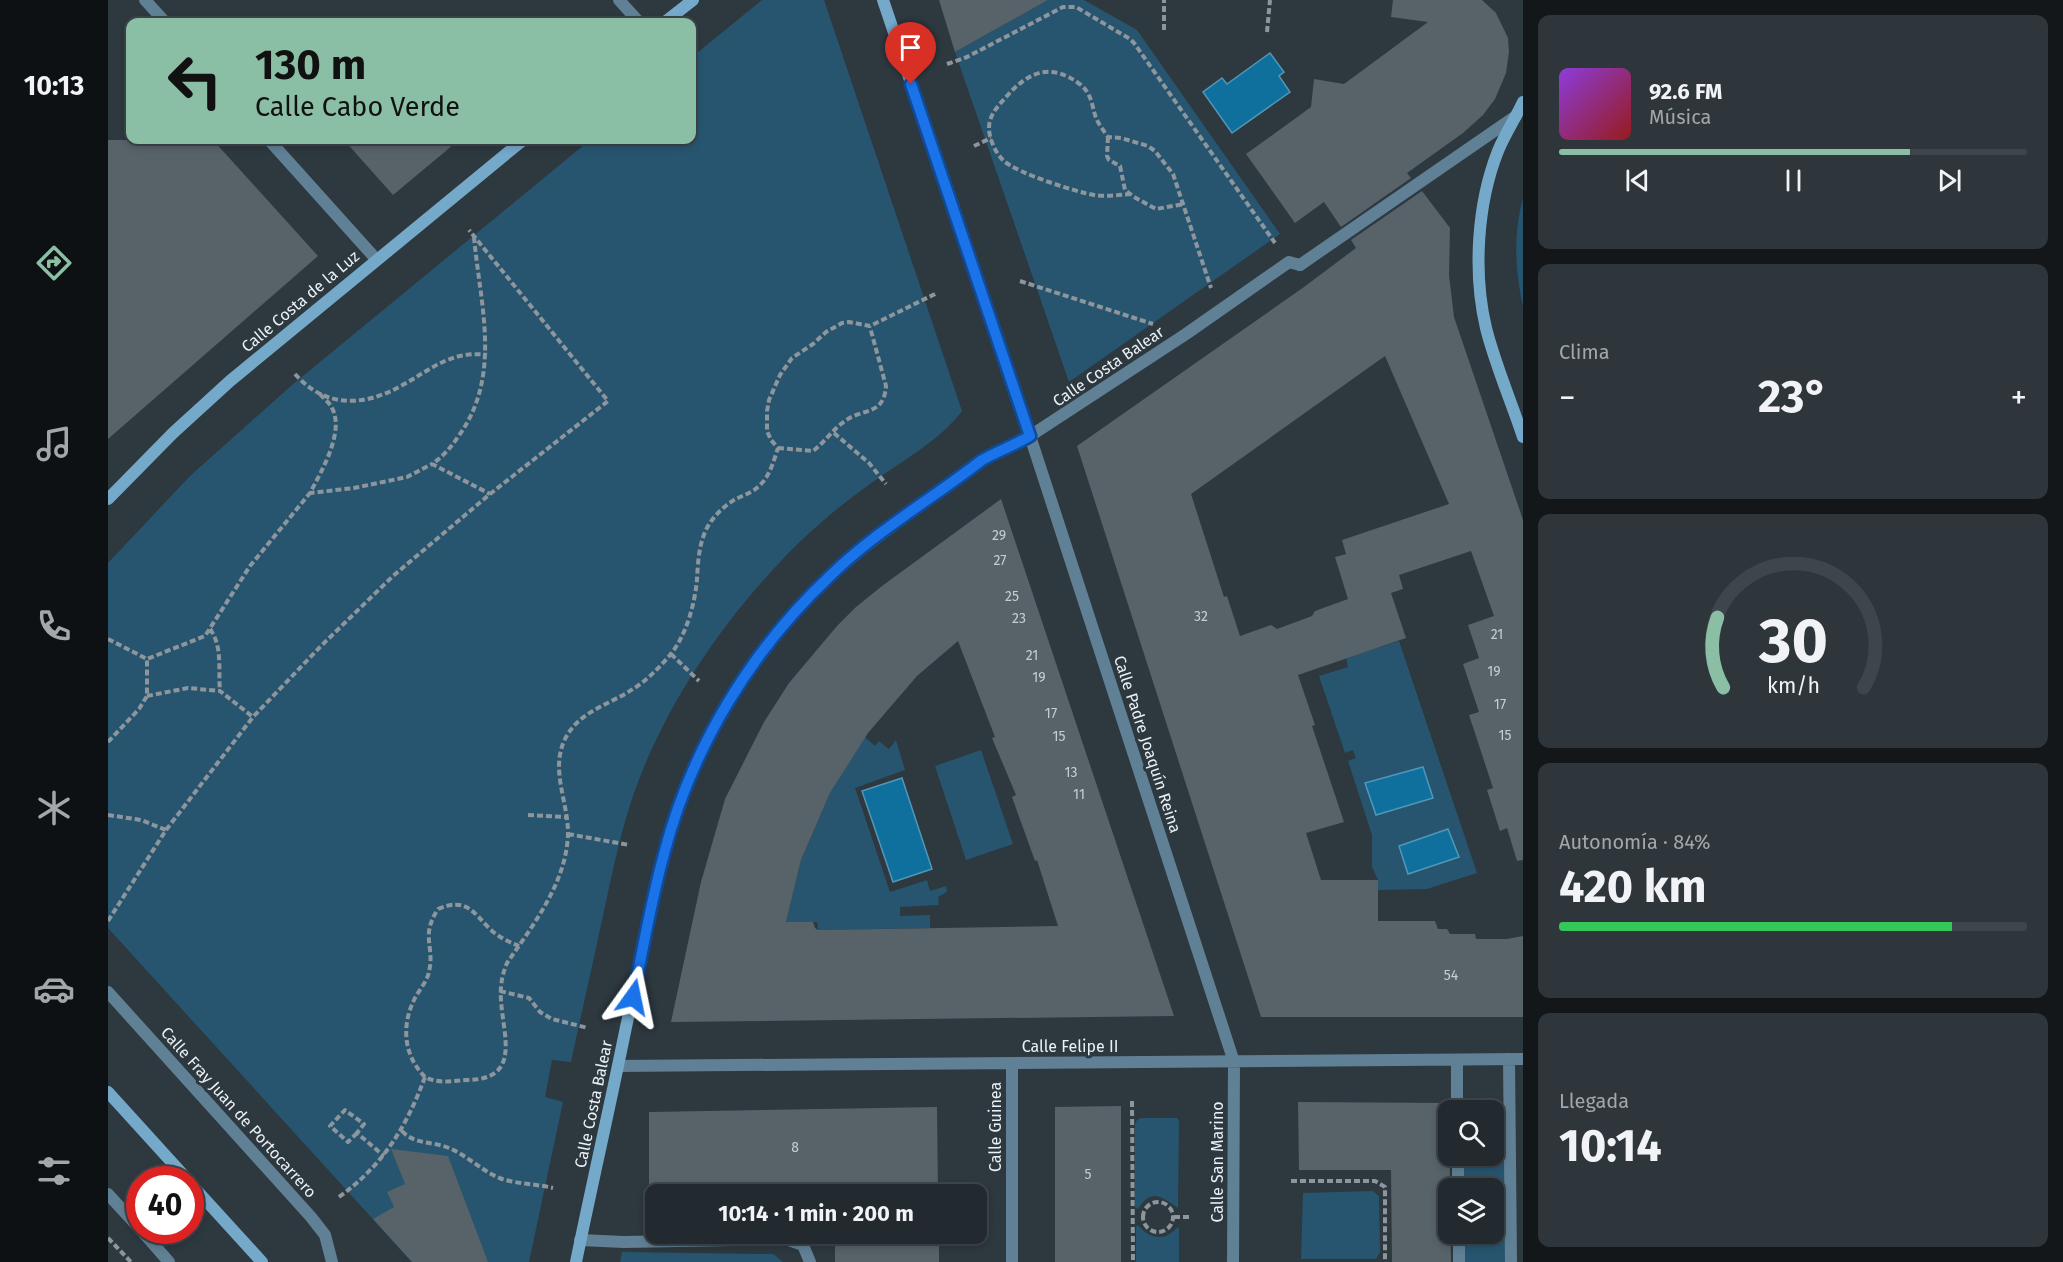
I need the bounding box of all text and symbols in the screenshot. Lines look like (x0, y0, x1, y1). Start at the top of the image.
pin (885, 22, 936, 84)
icon: arrive (894, 31, 927, 64)
text: 130 m (255, 40, 366, 90)
icon: left (156, 42, 234, 120)
text: 10:13 (24, 70, 84, 102)
text: 92.6 FM (1649, 78, 1722, 105)
text: Calle Cabo Verde (255, 91, 460, 123)
text: Música (1649, 105, 1711, 129)
icon: previous (1621, 164, 1654, 197)
icon: pause (1777, 164, 1810, 197)
icon: next (1933, 164, 1966, 197)
icon: directions (33, 242, 75, 284)
street label: Calle Costa de la Luz (238, 247, 363, 356)
street label: Calle Costa Balear (1049, 322, 1168, 411)
text: Clima (1559, 340, 1610, 364)
text: 23° (1758, 370, 1828, 424)
text: − (1559, 378, 1576, 418)
text: + (2011, 378, 2027, 418)
icon: music (33, 423, 75, 465)
house number: 29 (992, 527, 1006, 544)
house number: 27 (993, 552, 1007, 569)
house number: 25 (1005, 588, 1019, 605)
text: 30 (1758, 604, 1827, 679)
icon: phone (33, 605, 75, 647)
house number: 32 (1194, 608, 1208, 625)
house number: 23 (1012, 610, 1026, 627)
house number: 21 (1491, 626, 1503, 643)
house number: 21 (1026, 647, 1038, 664)
street label: Calle Padre Joaquín Reina (1110, 653, 1185, 835)
house number: 19 (1487, 663, 1501, 680)
house number: 19 (1032, 669, 1046, 686)
text: km/h (1766, 673, 1820, 699)
house number: 17 (1494, 696, 1506, 713)
house number: 17 (1045, 705, 1057, 722)
house number: 15 (1498, 727, 1512, 744)
house number: 15 (1052, 728, 1066, 745)
house number: 13 (1064, 764, 1078, 781)
house number: 11 (1073, 786, 1085, 803)
icon: climate (33, 787, 75, 829)
text: Autonomía · 84% (1559, 830, 1711, 854)
text: 420 km (1559, 860, 1707, 914)
position arrow (601, 965, 665, 1029)
house number: 54 (1444, 967, 1459, 984)
icon: car (33, 968, 75, 1010)
street label: Calle Fray Juan de Portocarrero (157, 1023, 320, 1202)
street label: Calle Felipe II (1022, 1037, 1118, 1056)
street label: Calle Costa Balear (571, 1038, 616, 1170)
street label: Calle Guinea (986, 1082, 1005, 1172)
text: Llegada (1559, 1089, 1629, 1113)
map controls (1438, 1100, 1504, 1244)
button: search (1438, 1100, 1504, 1166)
street label: Calle San Marino (1208, 1101, 1227, 1223)
text: 10:14 (1559, 1119, 1662, 1173)
house number: 8 (791, 1139, 799, 1156)
icon: filters (33, 1150, 75, 1192)
speed limit sign: 40 (126, 1166, 204, 1244)
house number: 5 (1084, 1166, 1092, 1183)
button: layers (1438, 1178, 1504, 1244)
text: 10:14 · 1 min · 200 m (718, 1200, 914, 1227)

